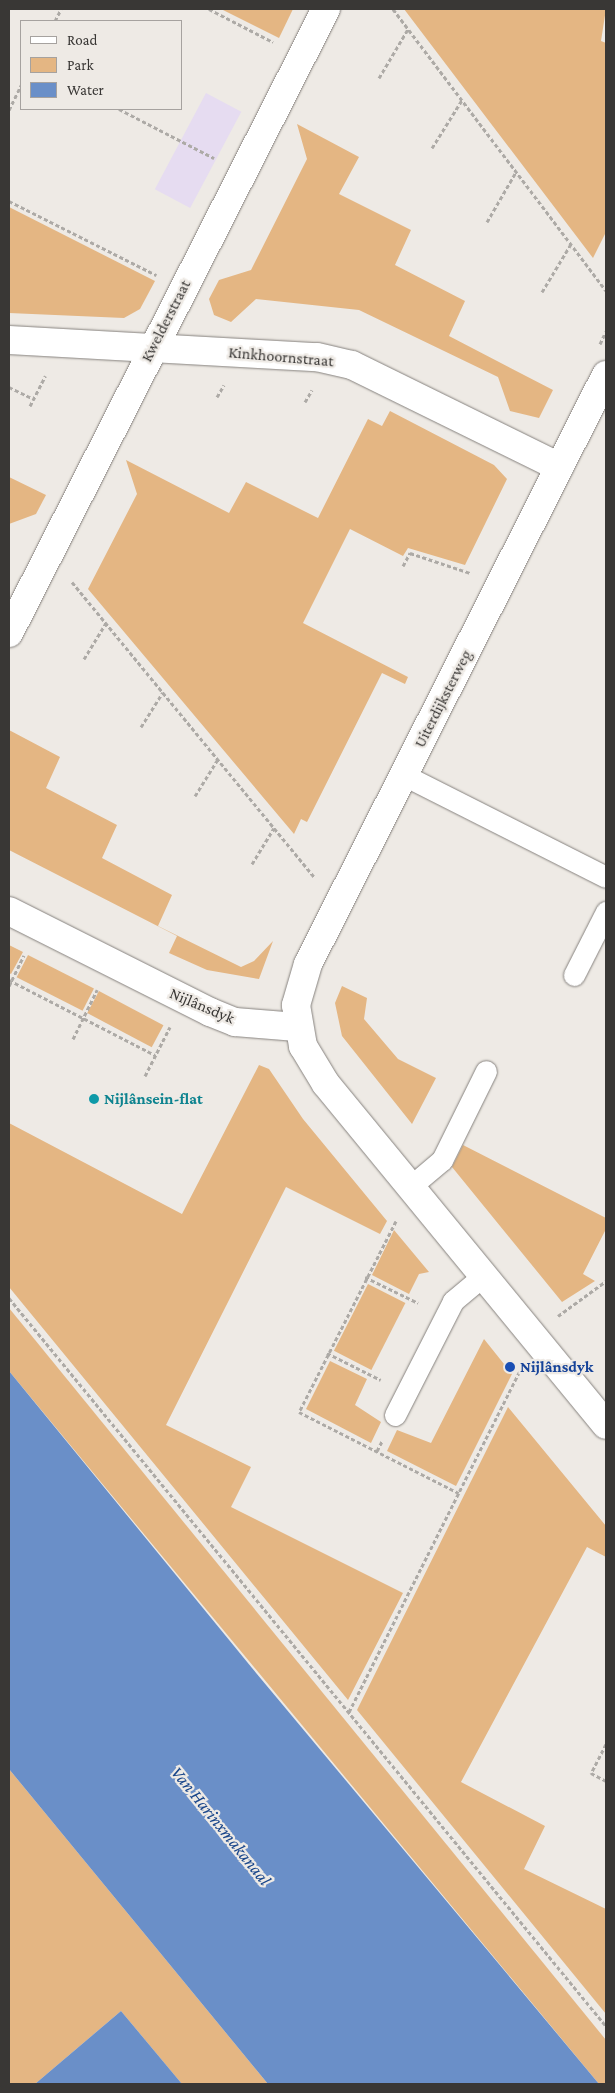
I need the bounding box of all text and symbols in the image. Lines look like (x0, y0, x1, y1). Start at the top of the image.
legend (20, 20, 182, 110)
text: Road (67, 32, 97, 48)
text: Park (67, 57, 94, 73)
text: Water (67, 82, 104, 98)
street label: Kwelderstraat (137, 277, 195, 365)
street label: Kinkhoornstraat (228, 343, 334, 371)
street label: Uiterdijksterweg (410, 647, 476, 751)
street label: Nijlânsdyk (167, 984, 237, 1028)
place label: Nijlânsein-flat (104, 1089, 203, 1109)
marker: Nijlânsein-flat (88, 1093, 100, 1105)
place label: Nijlânsdyk (520, 1357, 593, 1377)
marker: Nijlânsdyk (504, 1361, 516, 1373)
water label: Van Harinxmakanaal (166, 1762, 276, 1890)

